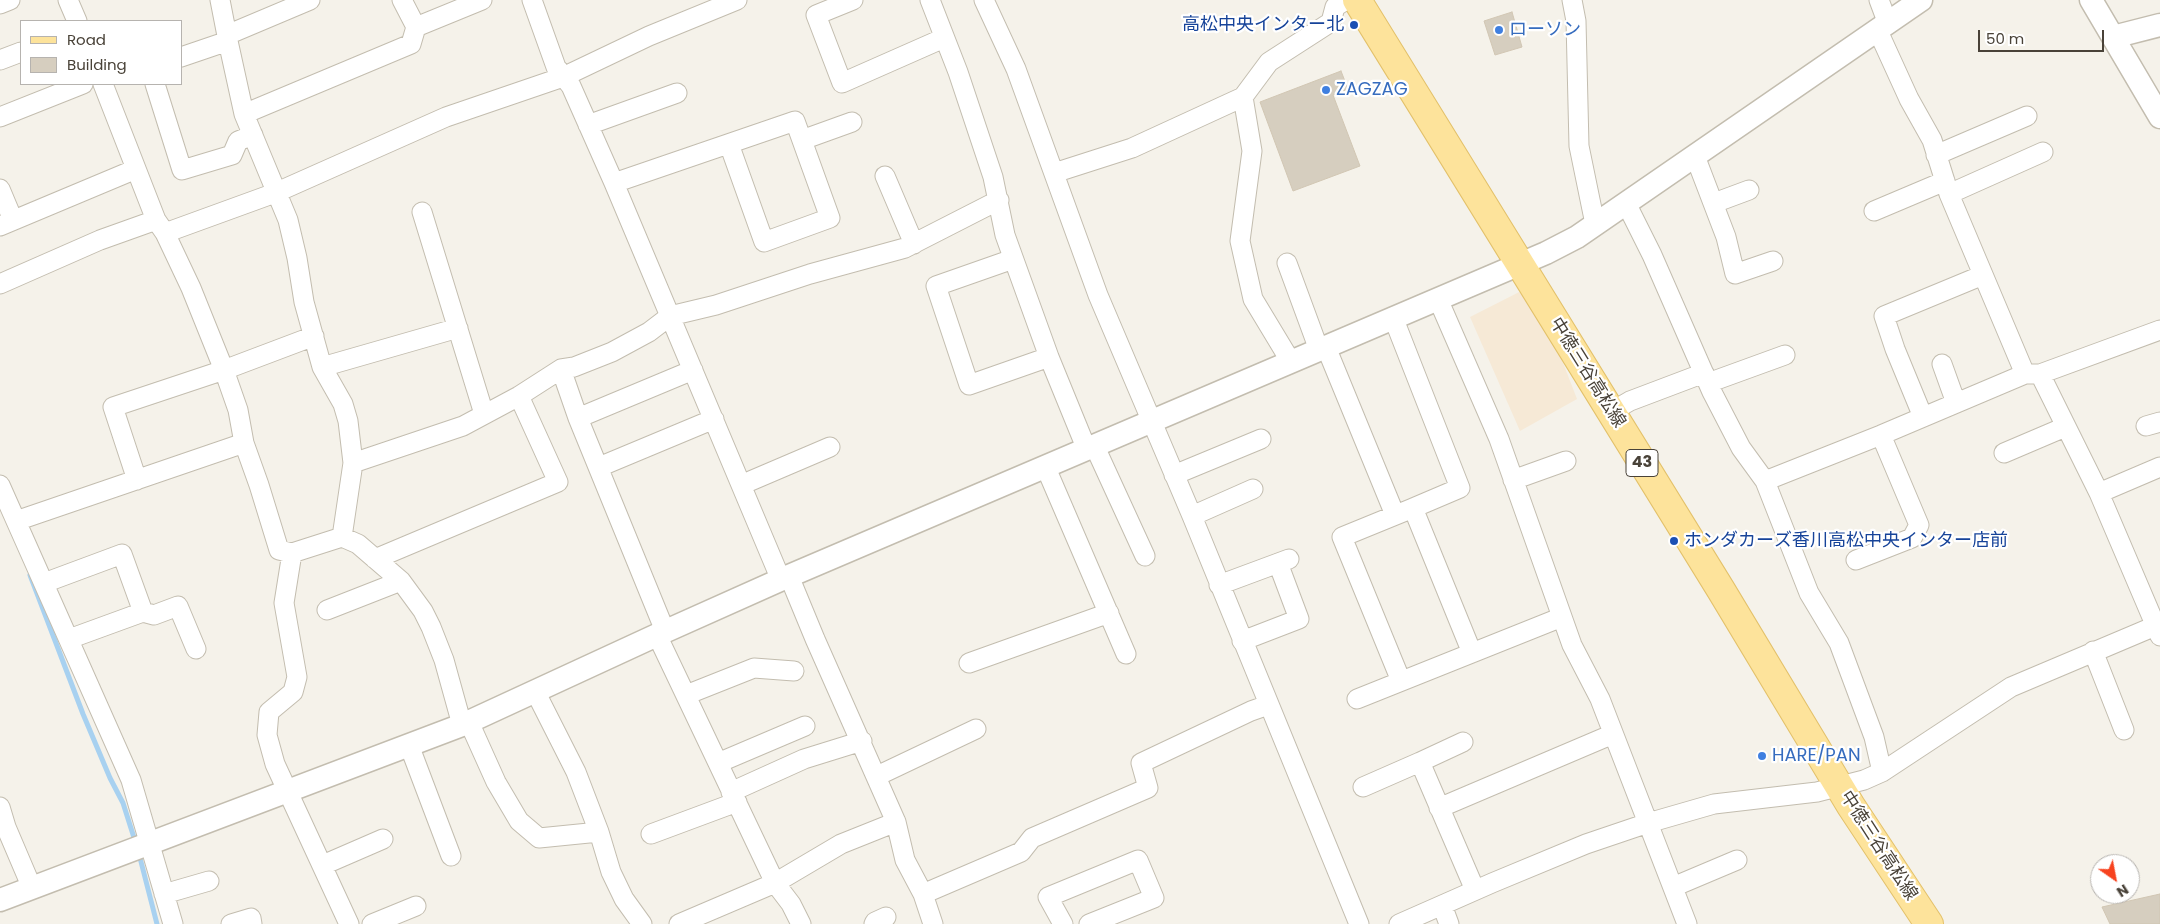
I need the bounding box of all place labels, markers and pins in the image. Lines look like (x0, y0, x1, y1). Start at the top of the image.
place label: 高松中央インター北 (1182, 14, 1344, 36)
marker: 高松中央インター北 (1348, 19, 1360, 31)
place label: ローソン (1509, 19, 1581, 41)
marker: ローソン (1493, 24, 1505, 36)
place label: ZAGZAG (1336, 79, 1408, 101)
marker: ZAGZAG (1320, 84, 1332, 96)
place label: ホンダカーズ香川高松中央インター店前 (1684, 530, 2008, 552)
marker: ホンダカーズ香川高松中央インター店前 (1668, 535, 1680, 547)
place label: HARE/PAN (1772, 745, 1861, 767)
marker: HARE/PAN (1756, 750, 1768, 762)

